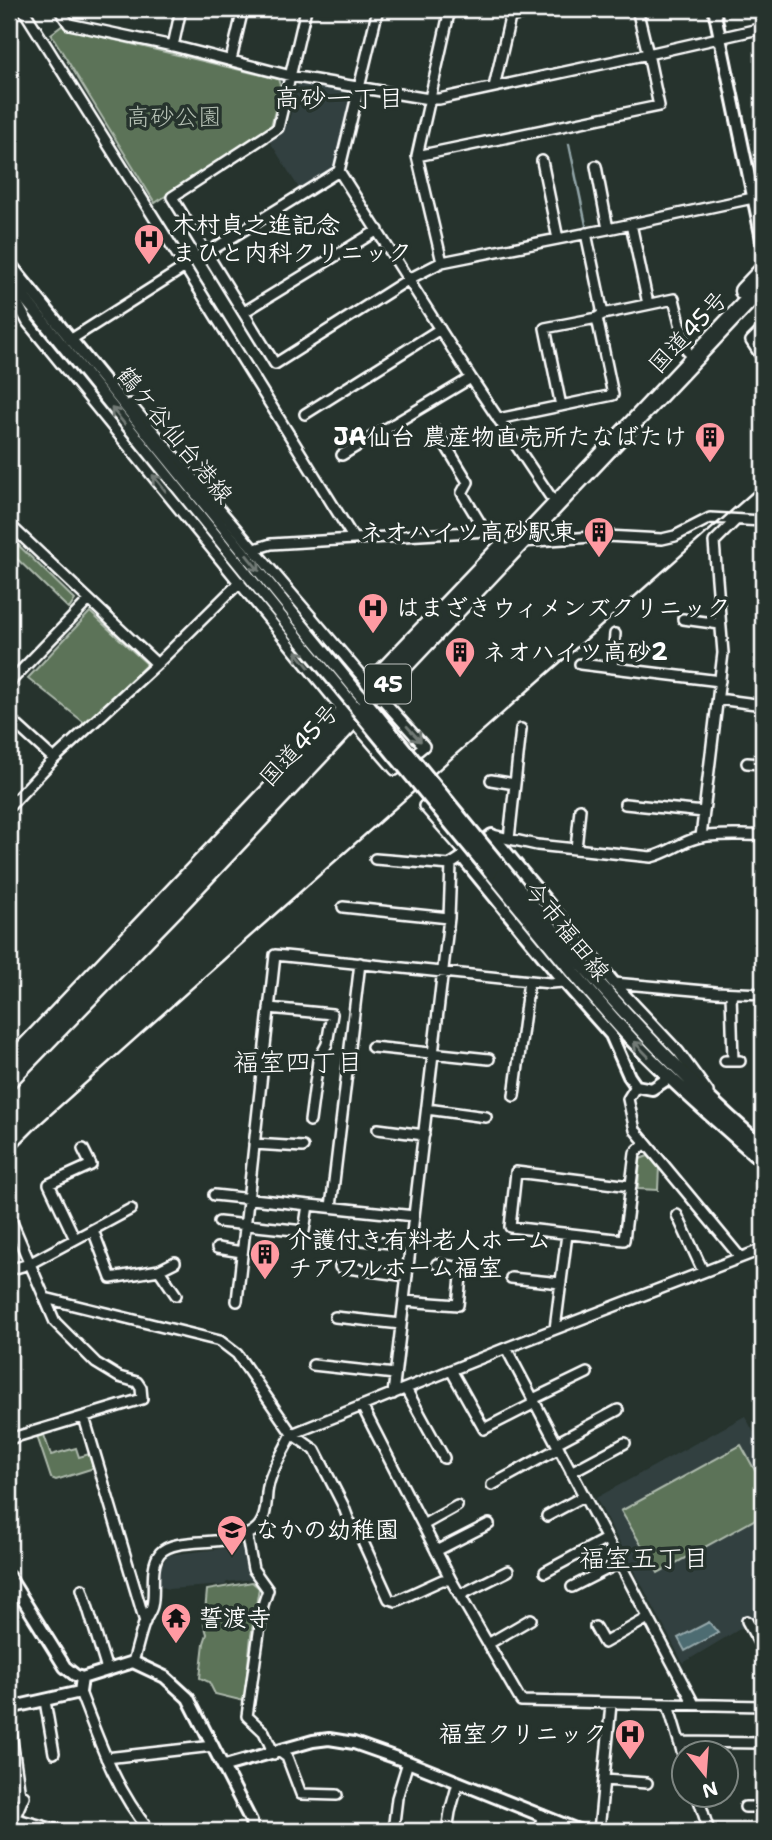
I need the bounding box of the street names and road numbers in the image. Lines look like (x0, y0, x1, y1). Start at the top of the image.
street label: 国道45号 (641, 283, 735, 381)
street label: 鶴ケ谷仙台港線 (110, 360, 240, 510)
road number: 45 (365, 664, 411, 704)
street label: 国道45号 (252, 696, 346, 794)
street label: 今市福田線 (517, 874, 617, 988)

